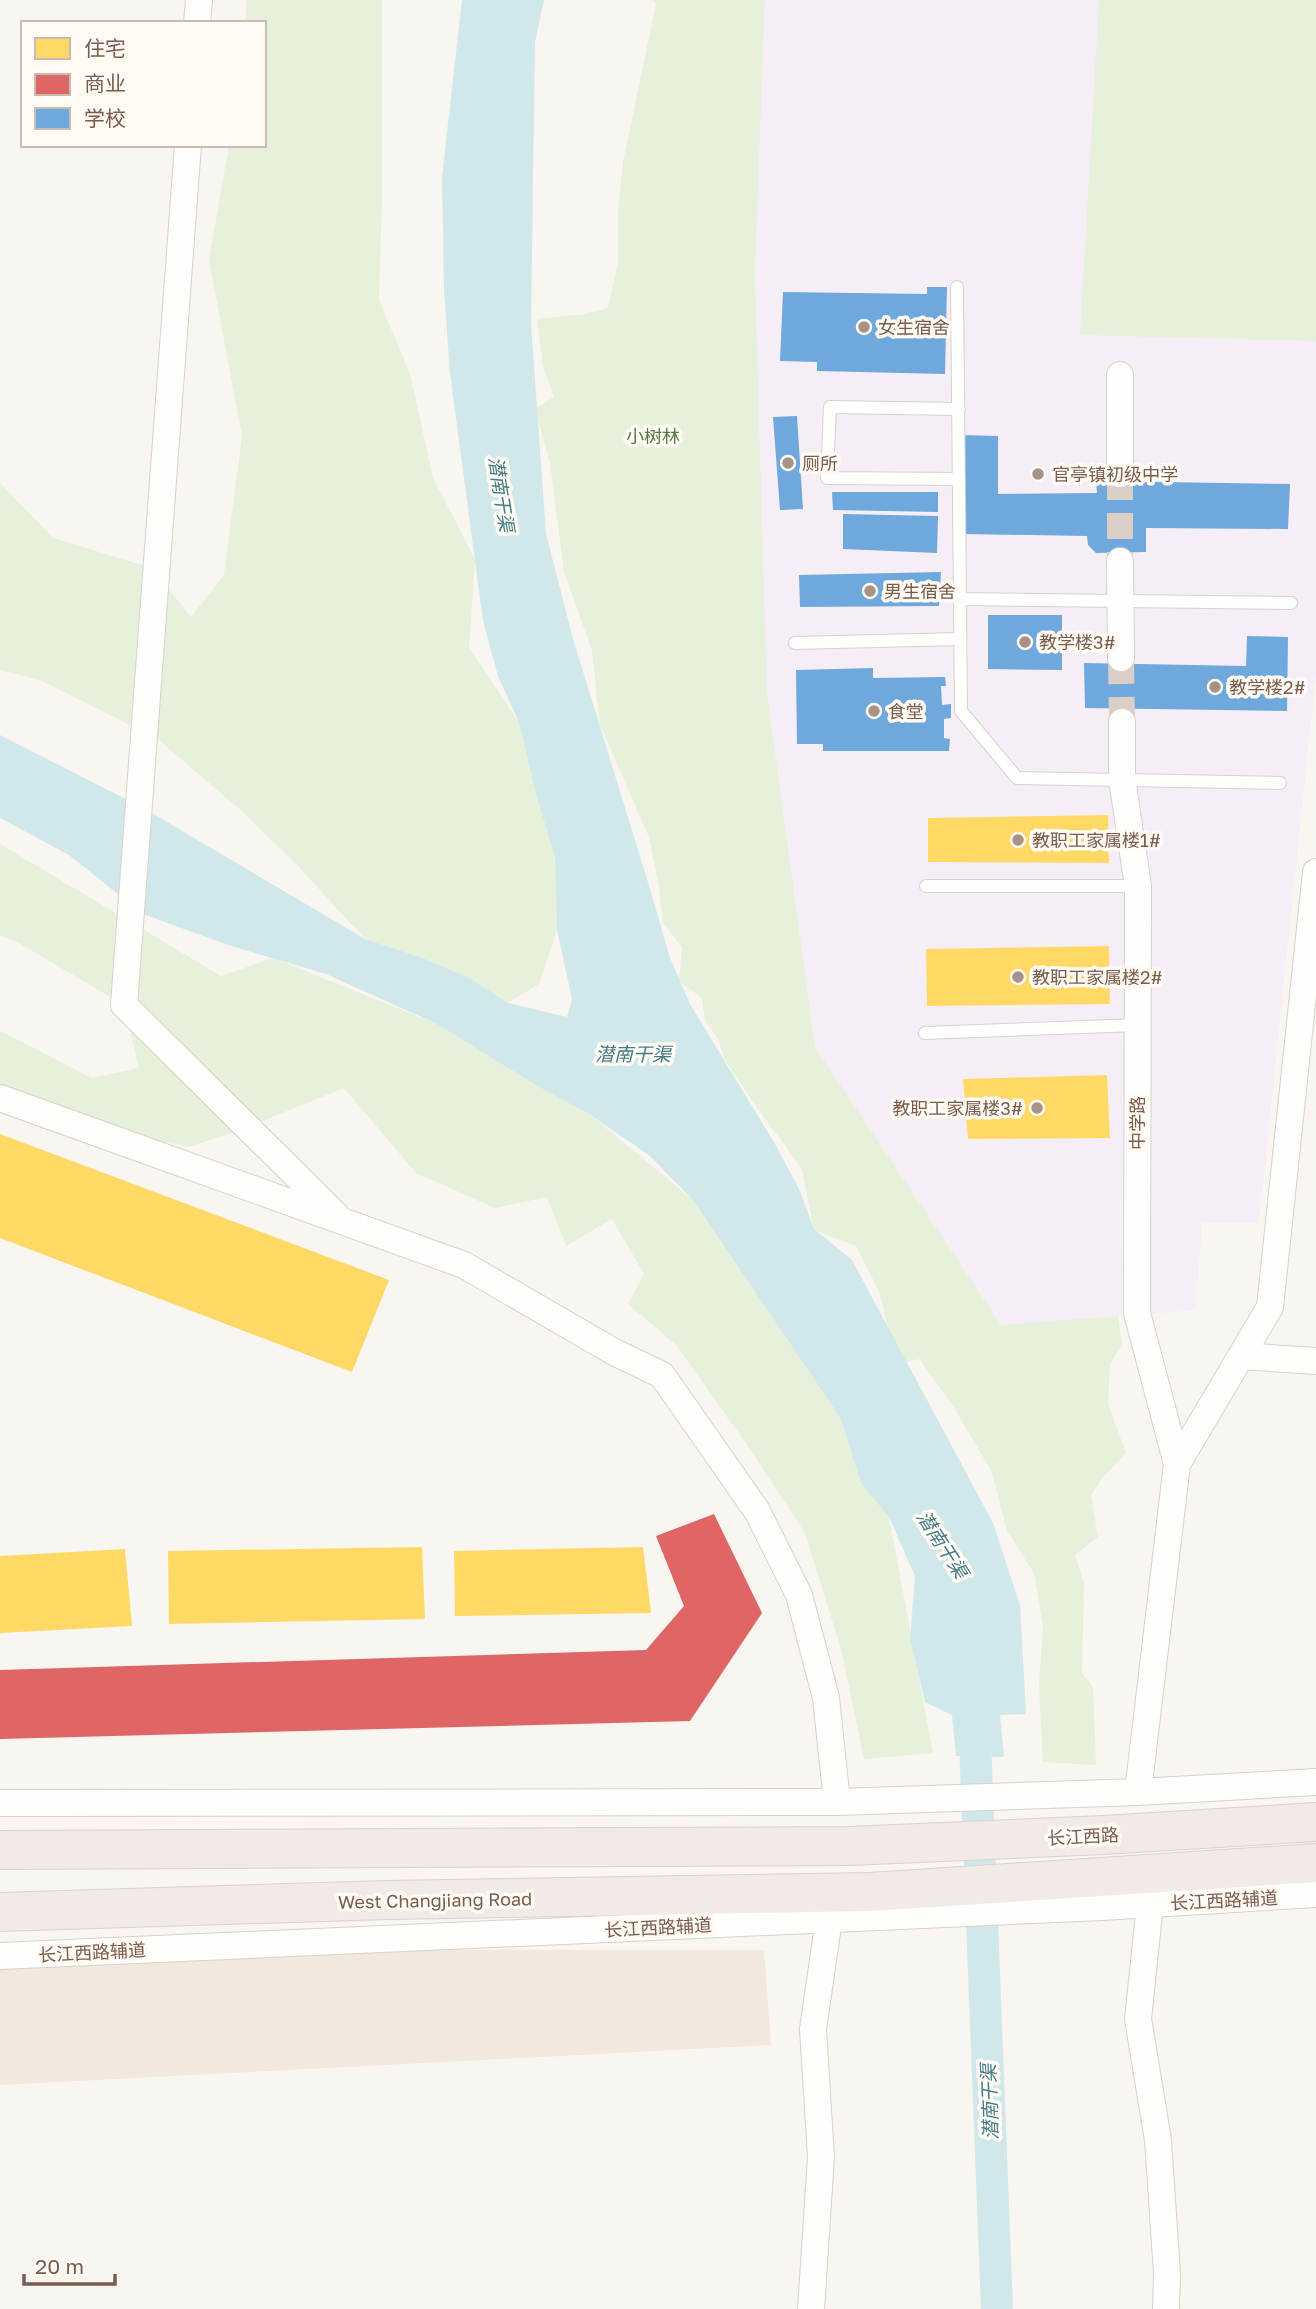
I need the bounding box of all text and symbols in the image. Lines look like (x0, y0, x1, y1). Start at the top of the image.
legend (21, 21, 266, 147)
text: 住宅 (84, 35, 126, 61)
text: 商业 (84, 70, 126, 96)
text: 学校 (84, 105, 126, 131)
place label: 女生宿舍 (878, 316, 950, 338)
marker: 女生宿舍 (856, 319, 872, 335)
park label: 小树林 (626, 425, 680, 447)
place label: 厕所 (802, 452, 838, 474)
water label: 潜南干渠 (485, 455, 520, 536)
marker: 厕所 (780, 455, 796, 471)
place label: 官亭镇初级中学 (1052, 463, 1178, 485)
marker: 官亭镇初级中学 (1030, 466, 1046, 482)
place label: 男生宿舍 (884, 580, 956, 602)
marker: 男生宿舍 (862, 583, 878, 599)
place label: 教学楼3# (1039, 631, 1116, 653)
marker: 教学楼3# (1017, 634, 1033, 650)
place label: 教学楼2# (1229, 676, 1306, 698)
marker: 教学楼2# (1207, 679, 1223, 695)
place label: 食堂 (888, 700, 924, 722)
marker: 食堂 (866, 703, 882, 719)
place label: 教职工家属楼1# (1032, 829, 1161, 851)
marker: 教职工家属楼1# (1010, 832, 1026, 848)
place label: 教职工家属楼2# (1032, 966, 1163, 988)
marker: 教职工家属楼2# (1010, 969, 1026, 985)
water label: 潜南干渠 (595, 1042, 674, 1065)
street label: 中学路 (1126, 1096, 1148, 1150)
place label: 教职工家属楼3# (892, 1097, 1023, 1119)
marker: 教职工家属楼3# (1029, 1100, 1045, 1116)
water label: 潜南干渠 (913, 1506, 975, 1585)
street label: 长江西路 (1046, 1823, 1120, 1849)
street label: 长江西路辅道 (1169, 1886, 1279, 1914)
street label: West Changjiang Road (338, 1887, 532, 1913)
street label: 长江西路辅道 (603, 1913, 713, 1941)
street label: 长江西路辅道 (37, 1938, 147, 1966)
water label: 潜南干渠 (976, 2061, 1002, 2140)
scale bar (24, 2242, 116, 2286)
text: 20 m (35, 2253, 84, 2279)

